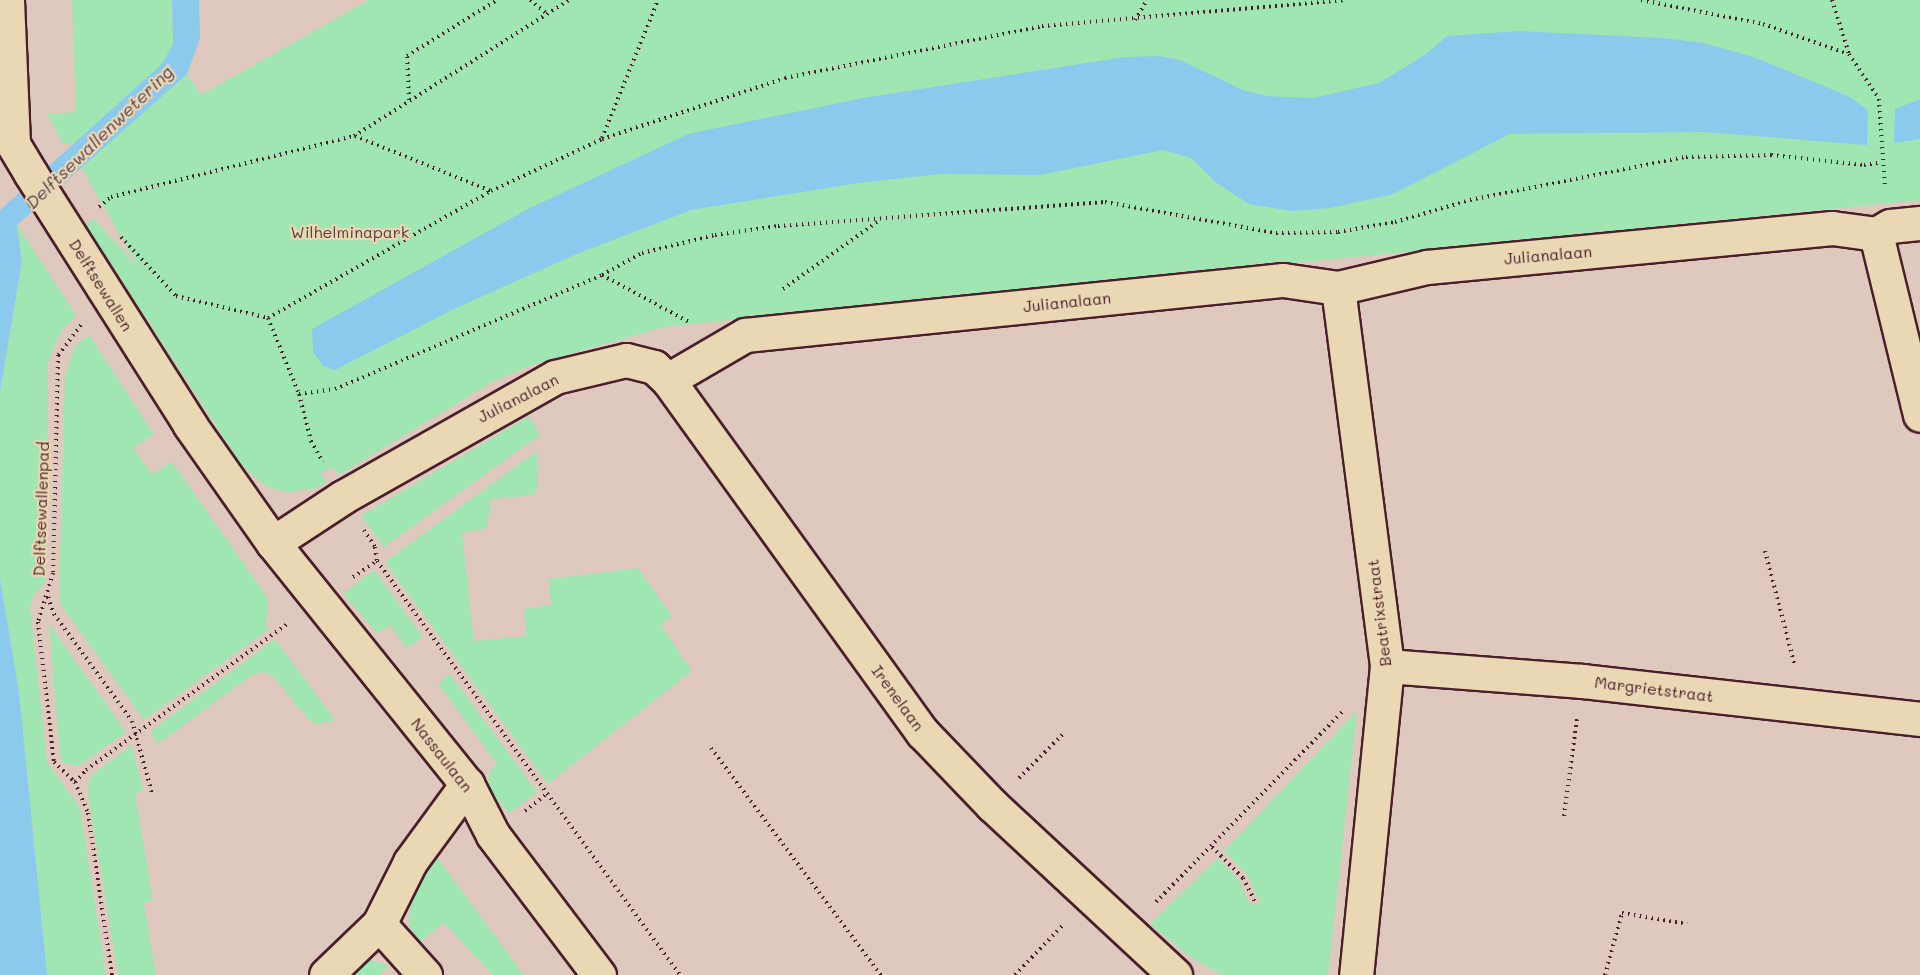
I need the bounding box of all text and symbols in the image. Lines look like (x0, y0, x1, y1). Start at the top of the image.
water label: Delftsewallenwetering (21, 61, 177, 213)
park label: Wilhelminapark (291, 222, 409, 242)
street label: Delftsewallen (65, 235, 137, 335)
street label: Julianalaan (1503, 242, 1593, 268)
street label: Julianalaan (1022, 288, 1112, 316)
street label: Julianalaan (474, 369, 562, 427)
street label: Delftsewallenpad (29, 441, 53, 577)
street label: Beatrixstraat (1363, 558, 1395, 668)
street label: Irenelaan (868, 661, 928, 735)
street label: Margrietstraat (1593, 672, 1715, 706)
street label: Nassaulaan (407, 714, 477, 796)

